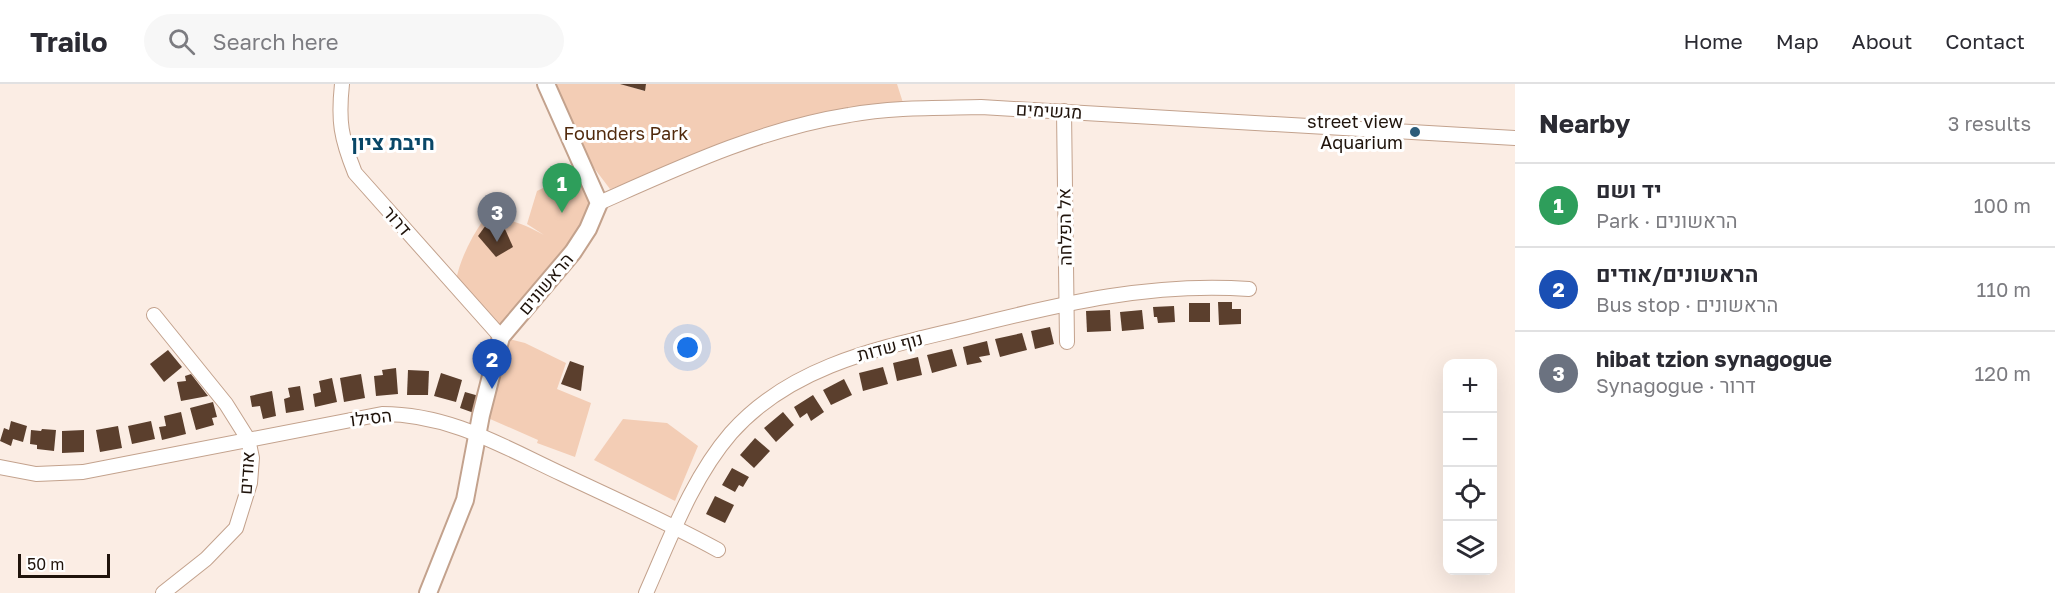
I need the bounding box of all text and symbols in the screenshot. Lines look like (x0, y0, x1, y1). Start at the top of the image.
search box (144, 14, 564, 68)
text: Trailo (30, 25, 108, 58)
icon: search (165, 25, 198, 58)
text: Search here (213, 28, 339, 55)
text: Home (1683, 28, 1743, 54)
text: Map (1776, 28, 1819, 54)
text: About (1852, 28, 1912, 54)
text: Contact (1945, 28, 2025, 54)
street label: מגשימים (1015, 97, 1083, 123)
text: Nearby (1539, 108, 1630, 139)
place label: street view Aquarium (1307, 110, 1403, 153)
text: 3 results (1948, 111, 2031, 135)
park label: Founders Park (564, 122, 688, 144)
marker: street view Aquarium (1408, 125, 1422, 139)
district label: חיבת ציון (351, 129, 435, 155)
pin: 1 (542, 164, 582, 213)
text: יד ושם (1596, 176, 1662, 203)
street label: אל הפלחה (1052, 188, 1076, 266)
pin: 3 (478, 192, 516, 242)
text: 1 (1553, 193, 1564, 217)
text: 100 m (1974, 193, 2031, 217)
street label: דרור (379, 201, 417, 240)
text: Park · הראשונים (1596, 208, 1737, 232)
street label: הראשונים (513, 248, 577, 319)
text: הראשונים/אודים (1596, 260, 1758, 287)
text: 2 (1552, 277, 1565, 301)
text: 110 m (1977, 277, 2031, 301)
text: Bus stop · הראשונים (1596, 292, 1778, 316)
street label: נוף שדות (854, 327, 925, 365)
your location (673, 333, 702, 362)
pin: 2 (472, 340, 512, 389)
text: hibat tzion synagogue (1596, 345, 1832, 372)
map controls (1443, 359, 1497, 575)
button: + (1443, 359, 1497, 413)
text: 3 (1552, 361, 1565, 385)
text: 120 m (1975, 361, 2031, 385)
text: Synagogue · דרור (1596, 373, 1756, 397)
street label: הסילו (349, 404, 393, 430)
button: − (1443, 413, 1497, 467)
street label: אודים (234, 451, 258, 495)
button: locate (1443, 467, 1497, 521)
button: layers (1443, 521, 1497, 575)
scale bar (18, 551, 110, 578)
text: 50 m (27, 554, 64, 574)

